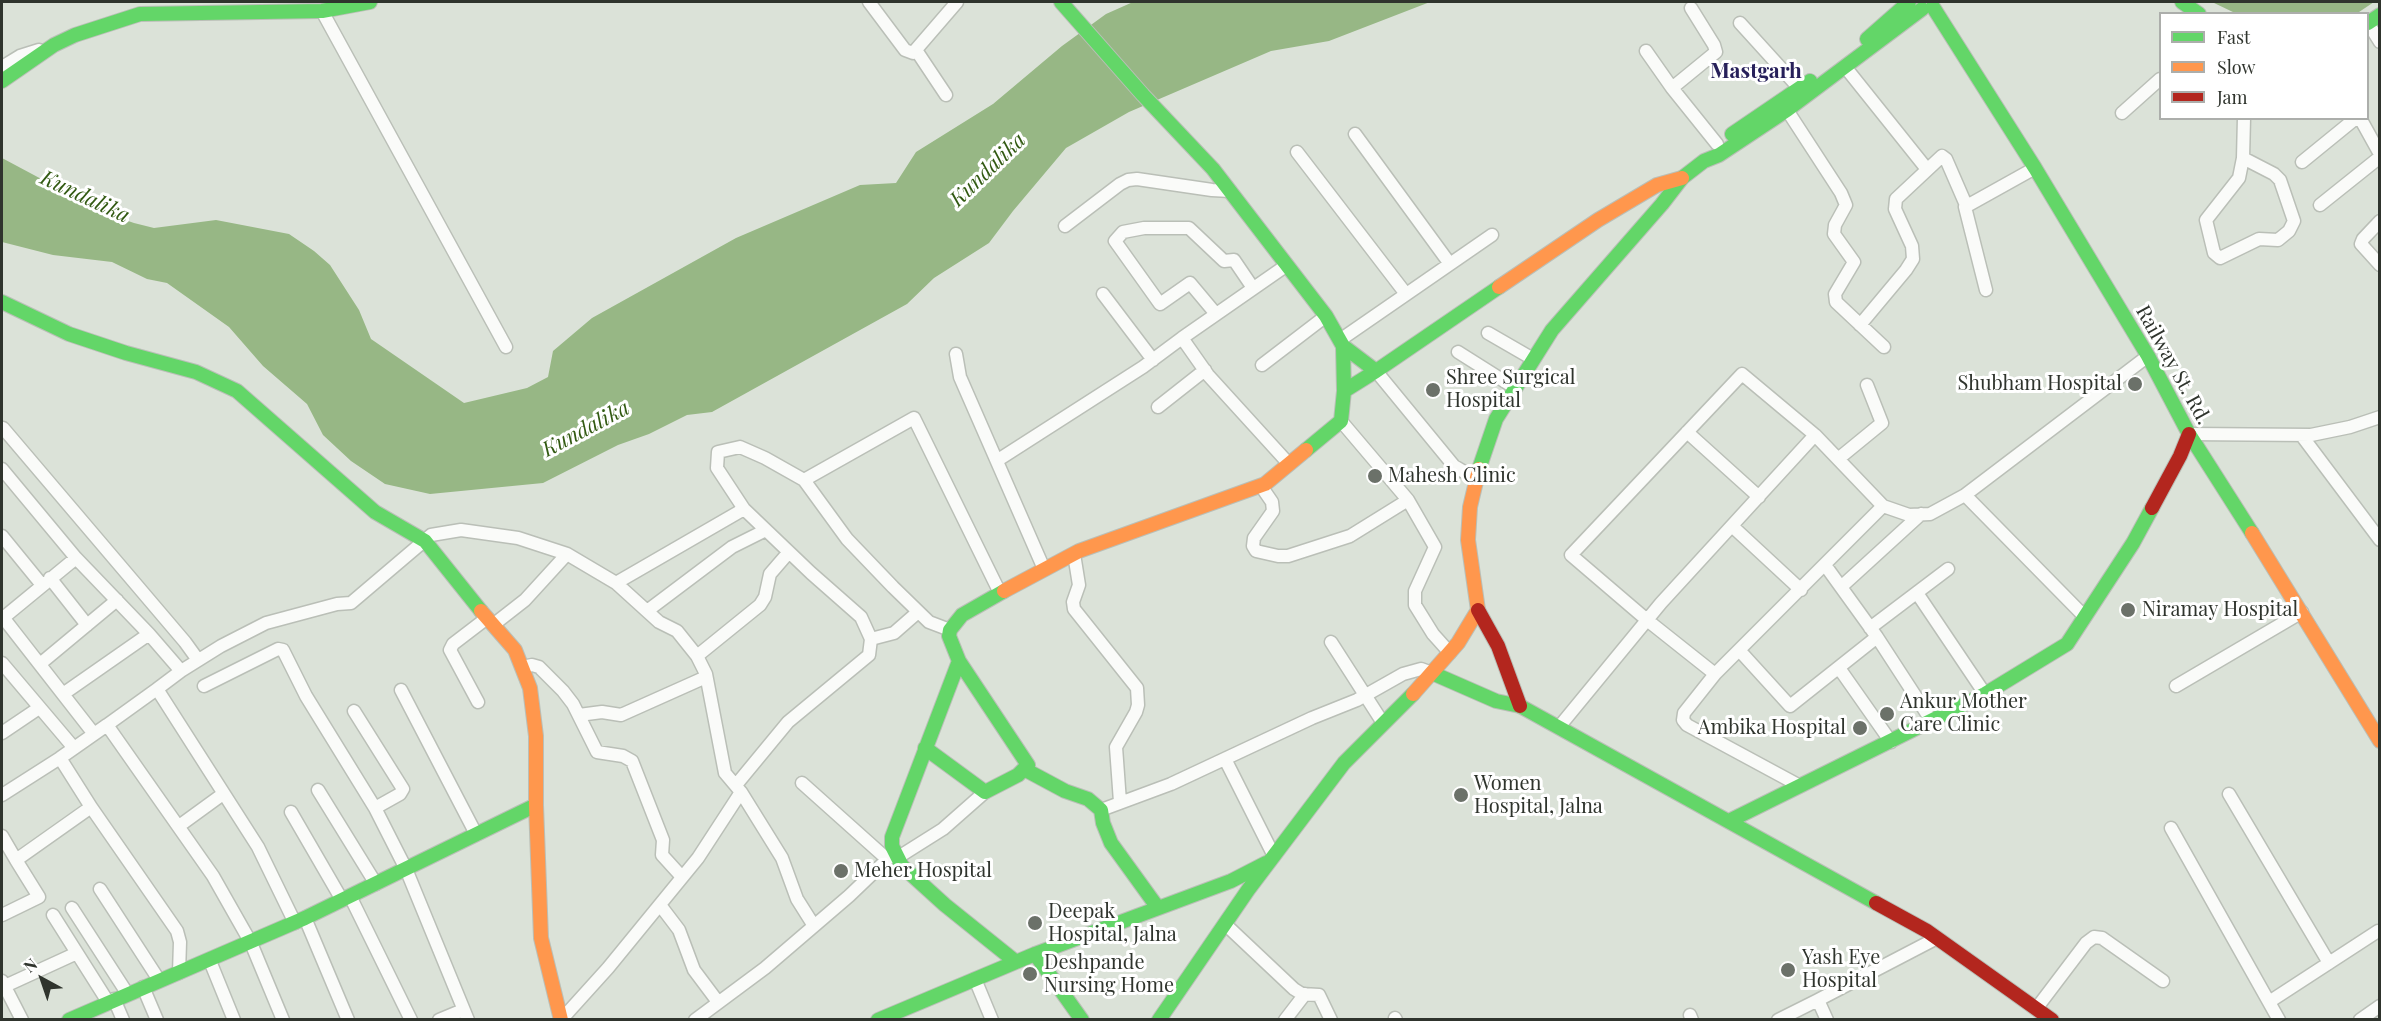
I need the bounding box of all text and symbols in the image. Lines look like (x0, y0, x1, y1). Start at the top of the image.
legend (2159, 12, 2369, 120)
text: Fast (2217, 25, 2250, 49)
text: Slow (2217, 55, 2255, 79)
district label: Mastgarh (1710, 58, 1802, 84)
text: Jam (2217, 85, 2247, 109)
water label: Kundalika (945, 128, 1031, 212)
water label: Kundalika (36, 165, 134, 229)
street label: Railway St. Rd. (2130, 301, 2216, 429)
place label: Shree Surgical Hospital (1446, 366, 1575, 413)
place label: Shubham Hospital (1957, 372, 2122, 396)
marker: Shubham Hospital (2126, 375, 2144, 393)
marker: Shree Surgical Hospital (1424, 381, 1442, 399)
water label: Kundalika (538, 395, 634, 463)
place label: Mahesh Clinic (1388, 464, 1516, 488)
marker: Mahesh Clinic (1366, 467, 1384, 485)
place label: Niramay Hospital (2142, 598, 2298, 622)
marker: Niramay Hospital (2119, 601, 2137, 619)
place label: Ankur Mother Care Clinic (1900, 690, 2027, 737)
marker: Ankur Mother Care Clinic (1878, 705, 1896, 723)
place label: Ambika Hospital (1698, 716, 1846, 740)
marker: Ambika Hospital (1851, 719, 1869, 737)
place label: Women Hospital, Jalna (1474, 772, 1603, 819)
marker: Women Hospital, Jalna (1452, 786, 1470, 804)
place label: Meher Hospital (854, 859, 992, 883)
marker: Meher Hospital (832, 862, 850, 880)
place label: Deepak Hospital, Jalna (1048, 900, 1177, 947)
marker: Deepak Hospital, Jalna (1026, 914, 1044, 932)
place label: Yash Eye Hospital (1802, 946, 1880, 993)
north arrow (12, 949, 72, 1009)
place label: Deshpande Nursing Home (1044, 951, 1174, 998)
text: N (19, 953, 41, 977)
marker: Yash Eye Hospital (1779, 961, 1797, 979)
marker: Deshpande Nursing Home (1021, 965, 1039, 983)

